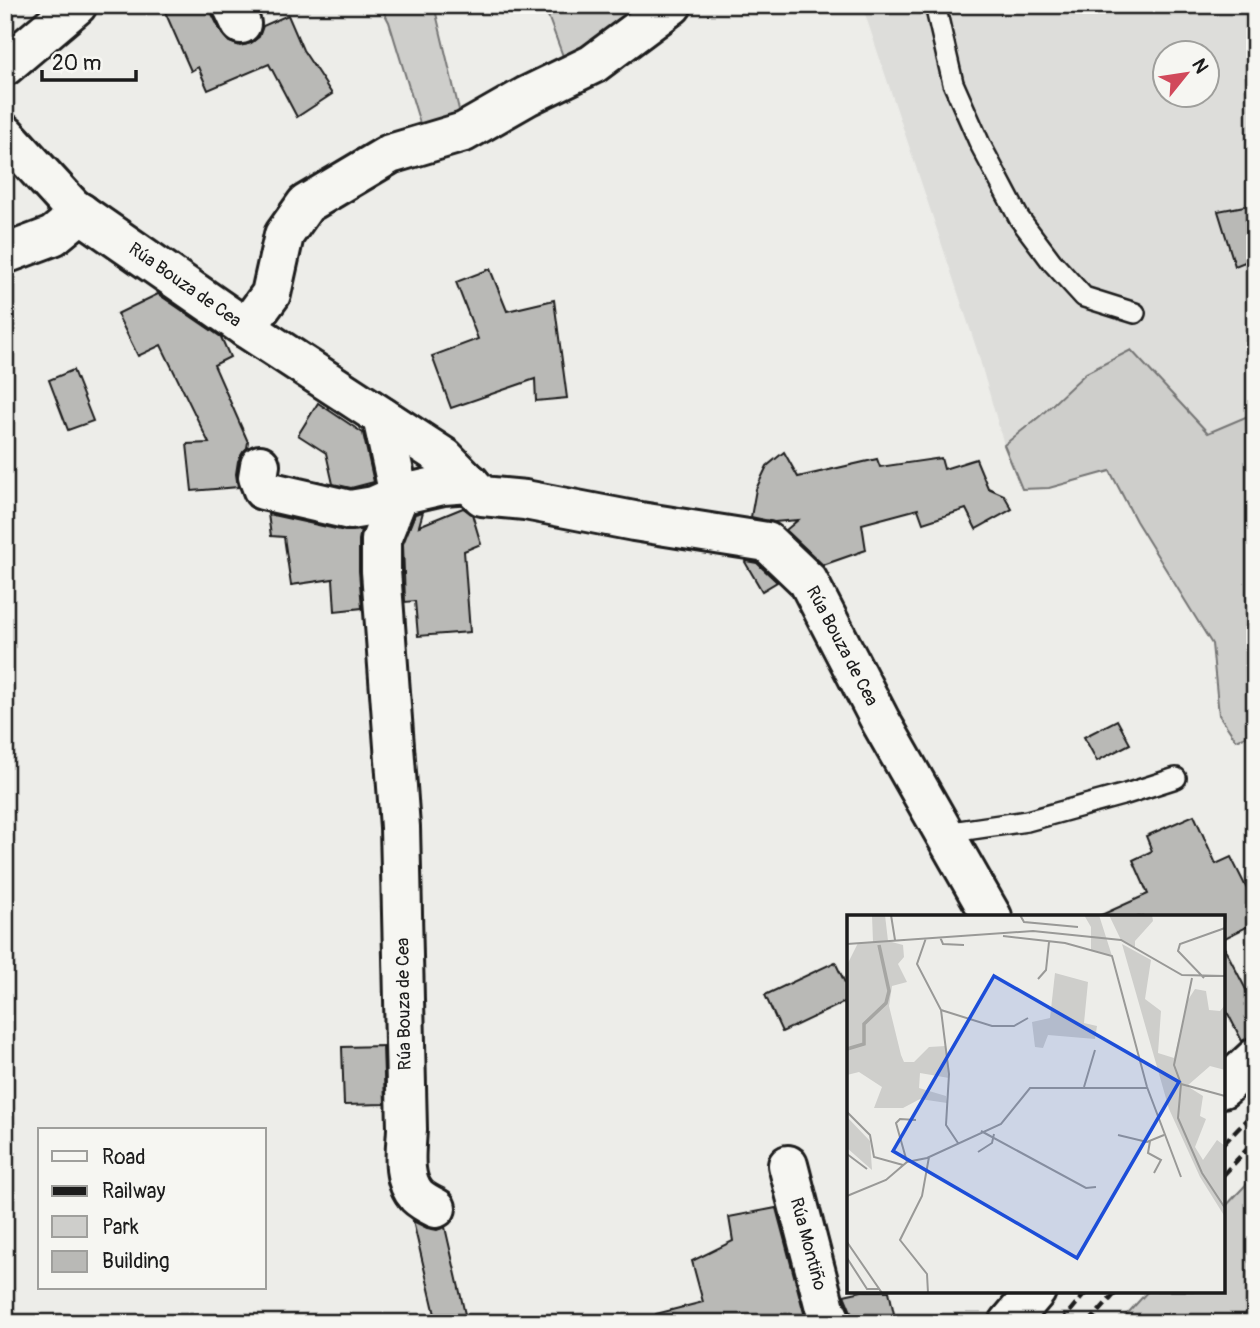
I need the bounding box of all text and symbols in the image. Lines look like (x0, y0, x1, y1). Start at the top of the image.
scale bar (42, 38, 136, 82)
north arrow (1152, 38, 1222, 108)
text: 20 m (52, 50, 101, 77)
text: N (1186, 54, 1214, 78)
street label: Rúa Bouza de Cea (124, 238, 246, 332)
street label: Rúa Bouza de Cea (801, 582, 883, 710)
inset map (847, 915, 1225, 1293)
street label: Rúa Bouza de Cea (391, 937, 417, 1071)
legend (38, 1128, 266, 1290)
text: Road (102, 1144, 146, 1171)
text: Railway (102, 1178, 166, 1205)
street label: Rúa Montiño (785, 1195, 831, 1293)
text: Park (102, 1214, 139, 1241)
text: Building (102, 1248, 169, 1275)

